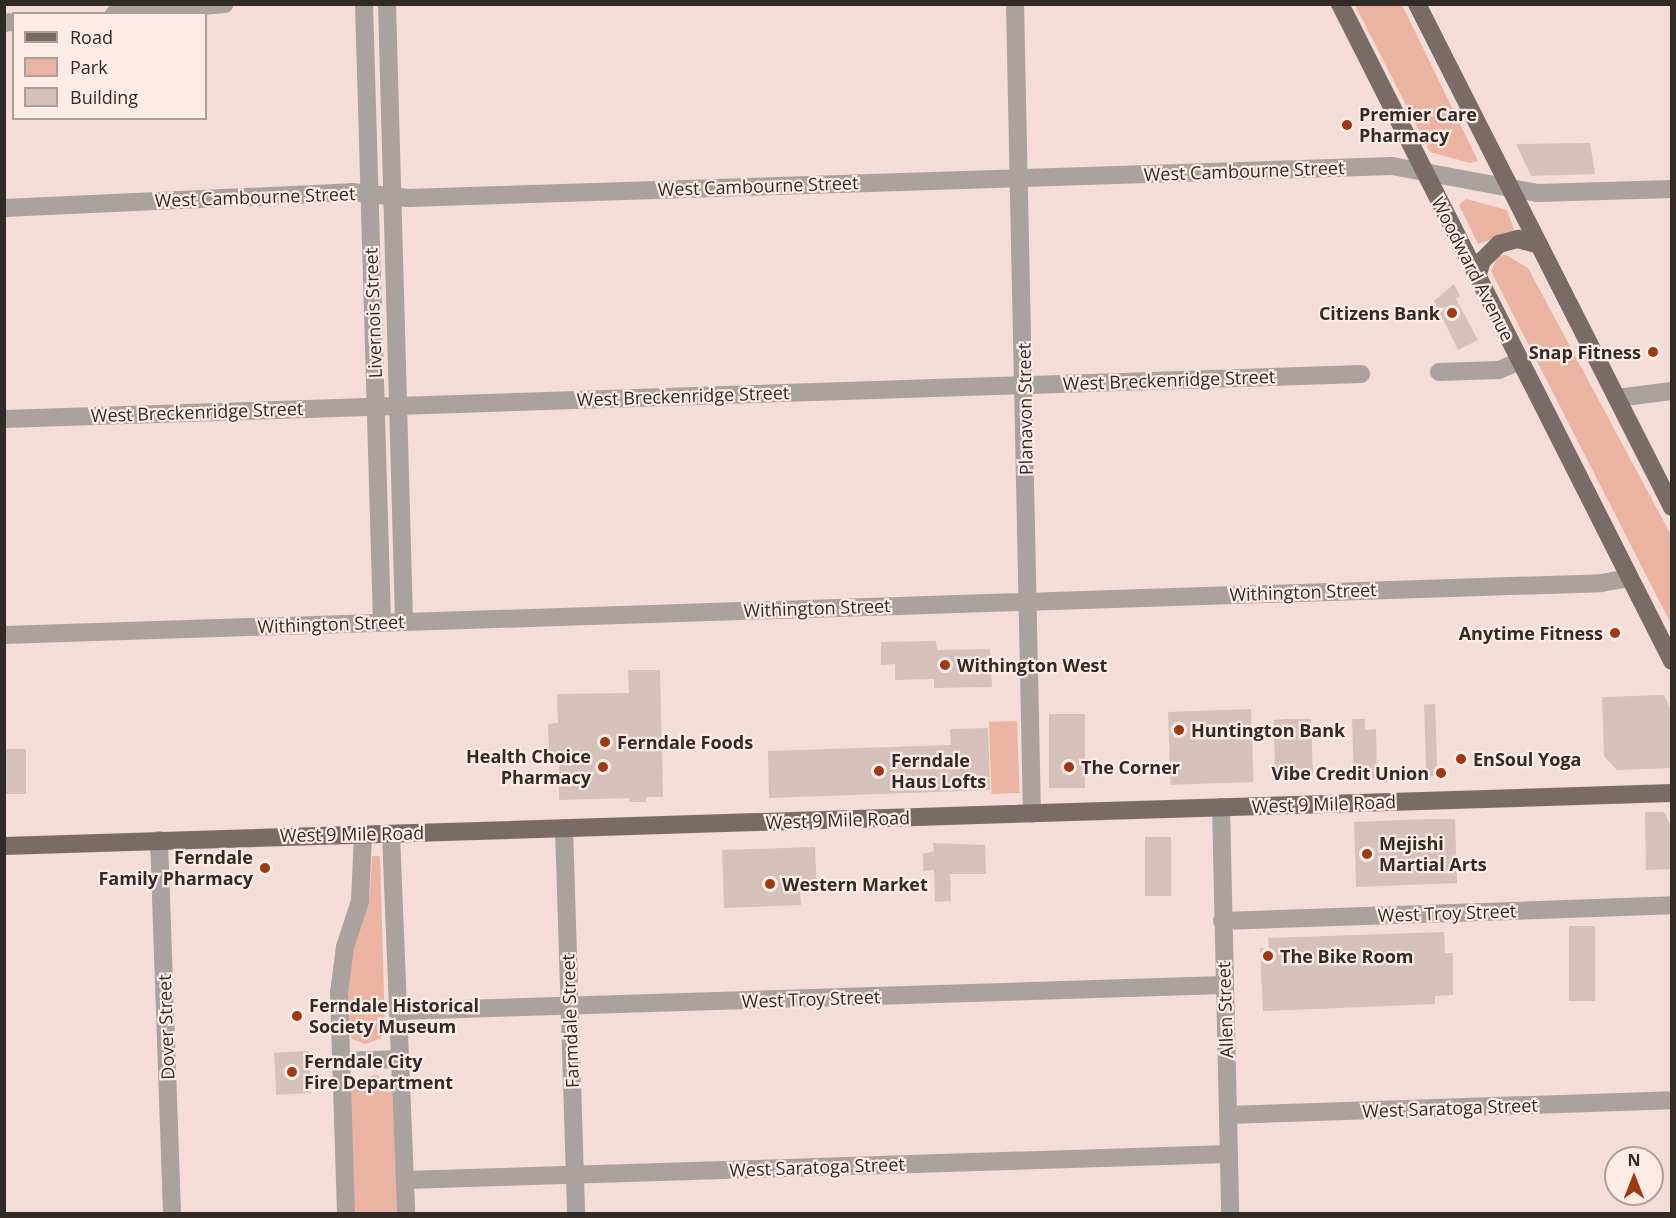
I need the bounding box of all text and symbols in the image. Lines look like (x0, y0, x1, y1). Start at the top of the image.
legend (12, 12, 207, 120)
text: Road (70, 25, 113, 49)
text: Park (70, 55, 108, 79)
text: Building (70, 85, 138, 109)
place label: Premier Care Pharmacy (1359, 104, 1477, 146)
marker: Premier Care Pharmacy (1340, 118, 1354, 132)
street label: West Cambourne Street (1143, 157, 1345, 185)
street label: West Cambourne Street (657, 172, 859, 200)
street label: West Cambourne Street (154, 183, 356, 211)
street label: Woodward Avenue (1427, 193, 1519, 345)
street label: Livernois Street (360, 247, 386, 379)
place label: Citizens Bank (1319, 302, 1440, 324)
marker: Citizens Bank (1445, 306, 1459, 320)
place label: Snap Fitness (1529, 341, 1641, 363)
street label: Planavon Street (1013, 343, 1037, 475)
marker: Snap Fitness (1646, 345, 1660, 359)
street label: West Breckenridge Street (1062, 365, 1276, 395)
street label: West Breckenridge Street (576, 381, 790, 411)
street label: West Breckenridge Street (90, 397, 304, 427)
street label: Withington Street (1229, 579, 1377, 605)
street label: Withington Street (743, 595, 891, 621)
street label: Withington Street (257, 611, 405, 637)
place label: Anytime Fitness (1459, 622, 1603, 644)
marker: Anytime Fitness (1608, 626, 1622, 640)
place label: Withington West (957, 654, 1107, 676)
marker: Withington West (938, 658, 952, 672)
place label: Huntington Bank (1191, 719, 1345, 741)
marker: Huntington Bank (1172, 723, 1186, 737)
place label: Ferndale Foods (617, 731, 753, 753)
marker: Ferndale Foods (598, 735, 612, 749)
place label: Health Choice Pharmacy (466, 746, 591, 789)
place label: EnSoul Yoga (1473, 748, 1581, 770)
place label: Ferndale Haus Lofts (891, 750, 986, 792)
marker: EnSoul Yoga (1454, 752, 1468, 766)
place label: The Corner (1081, 756, 1180, 778)
marker: Health Choice Pharmacy (596, 760, 610, 774)
marker: The Corner (1062, 760, 1076, 774)
place label: Vibe Credit Union (1272, 762, 1429, 784)
marker: Ferndale Haus Lofts (872, 764, 886, 778)
marker: Vibe Credit Union (1434, 766, 1448, 780)
street label: West 9 Mile Road (1251, 791, 1397, 817)
street label: West 9 Mile Road (765, 807, 911, 833)
street label: West 9 Mile Road (280, 822, 424, 846)
place label: Mejishi Martial Arts (1379, 833, 1487, 876)
place label: Ferndale Family Pharmacy (98, 847, 253, 890)
marker: Mejishi Martial Arts (1360, 847, 1374, 861)
marker: Ferndale Family Pharmacy (258, 861, 272, 875)
place label: Western Market (782, 873, 928, 895)
marker: Western Market (763, 877, 777, 891)
street label: West Troy Street (1377, 900, 1517, 926)
place label: The Bike Room (1280, 945, 1413, 967)
marker: The Bike Room (1261, 949, 1275, 963)
street label: Farmdale Street (557, 954, 583, 1088)
street label: Allen Street (1213, 961, 1237, 1059)
street label: Dover Street (153, 974, 179, 1080)
street label: West Troy Street (741, 986, 881, 1012)
place label: Ferndale Historical Society Museum (309, 995, 479, 1038)
marker: Ferndale Historical Society Museum (290, 1009, 304, 1023)
place label: Ferndale City Fire Department (304, 1051, 453, 1094)
marker: Ferndale City Fire Department (285, 1065, 299, 1079)
street label: West Saratoga Street (1362, 1094, 1538, 1122)
north arrow (1604, 1146, 1664, 1206)
text: N (1627, 1149, 1641, 1171)
street label: West Saratoga Street (729, 1153, 905, 1181)

